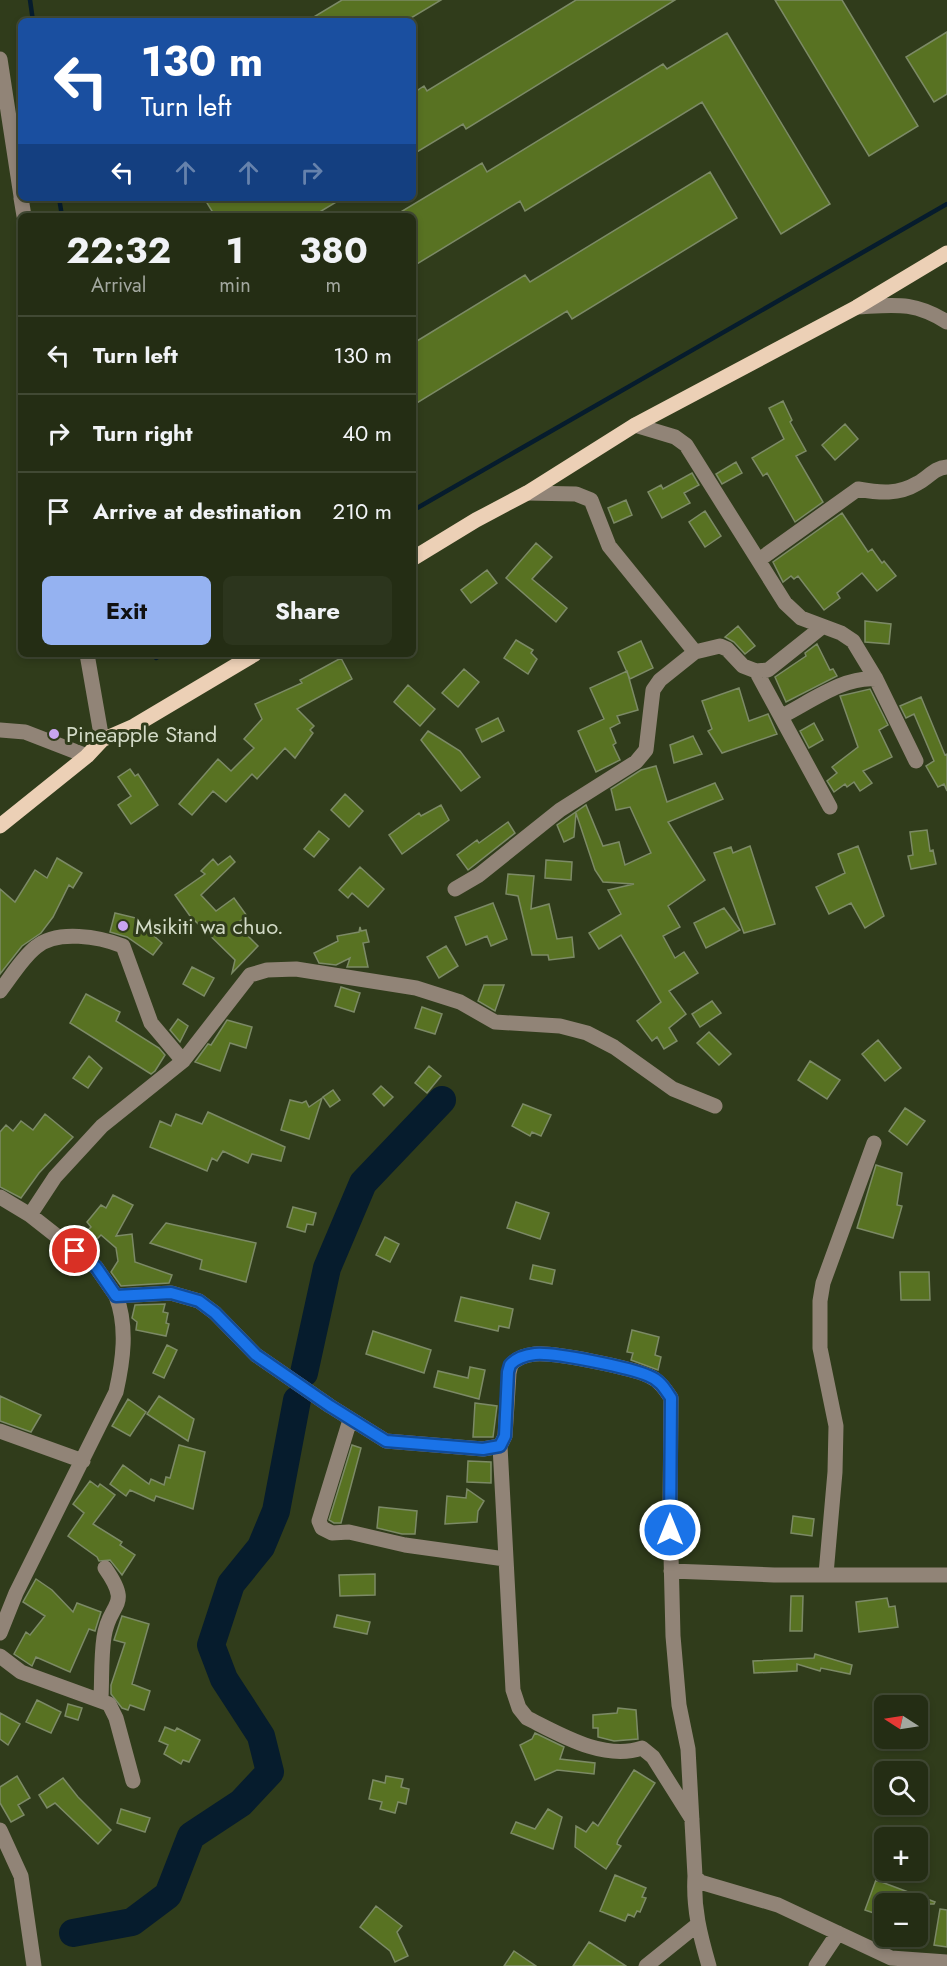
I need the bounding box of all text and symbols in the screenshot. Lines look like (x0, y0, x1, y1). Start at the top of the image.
text: 130 m (141, 31, 263, 92)
icon: left (42, 42, 120, 120)
text: Turn left (141, 87, 231, 126)
icon: left (106, 156, 139, 189)
icon: ahead (169, 156, 202, 189)
icon: ahead (232, 156, 265, 189)
icon: right (295, 156, 328, 189)
text: 22:32 (66, 224, 171, 276)
text: 1 (226, 224, 244, 276)
text: 380 (299, 224, 368, 276)
text: Arrival (91, 271, 146, 300)
text: min (219, 271, 251, 300)
text: m (326, 271, 341, 300)
icon: left (42, 339, 75, 372)
text: Turn left (93, 339, 178, 371)
text: 130 m (333, 339, 392, 371)
icon: right (42, 417, 75, 450)
text: Turn right (93, 417, 193, 449)
text: 40 m (342, 417, 392, 449)
icon: arrive (42, 495, 75, 528)
text: Arrive at destination (93, 495, 302, 527)
text: 210 m (333, 495, 392, 527)
button: Exit (42, 576, 211, 645)
button: Share (223, 576, 392, 645)
place label: Pineapple Stand (66, 718, 217, 750)
marker: Pineapple Stand (47, 727, 61, 741)
place label: Msikiti wa chuo. (135, 910, 284, 942)
marker: Msikiti wa chuo. (116, 919, 130, 933)
pin (49, 1225, 100, 1276)
icon: arrive (58, 1234, 91, 1267)
position arrow (638, 1498, 702, 1562)
north arrow (874, 1695, 928, 1749)
map controls (874, 1695, 928, 1947)
button: search (874, 1761, 928, 1815)
button: + (874, 1827, 928, 1881)
button: − (874, 1893, 928, 1947)

